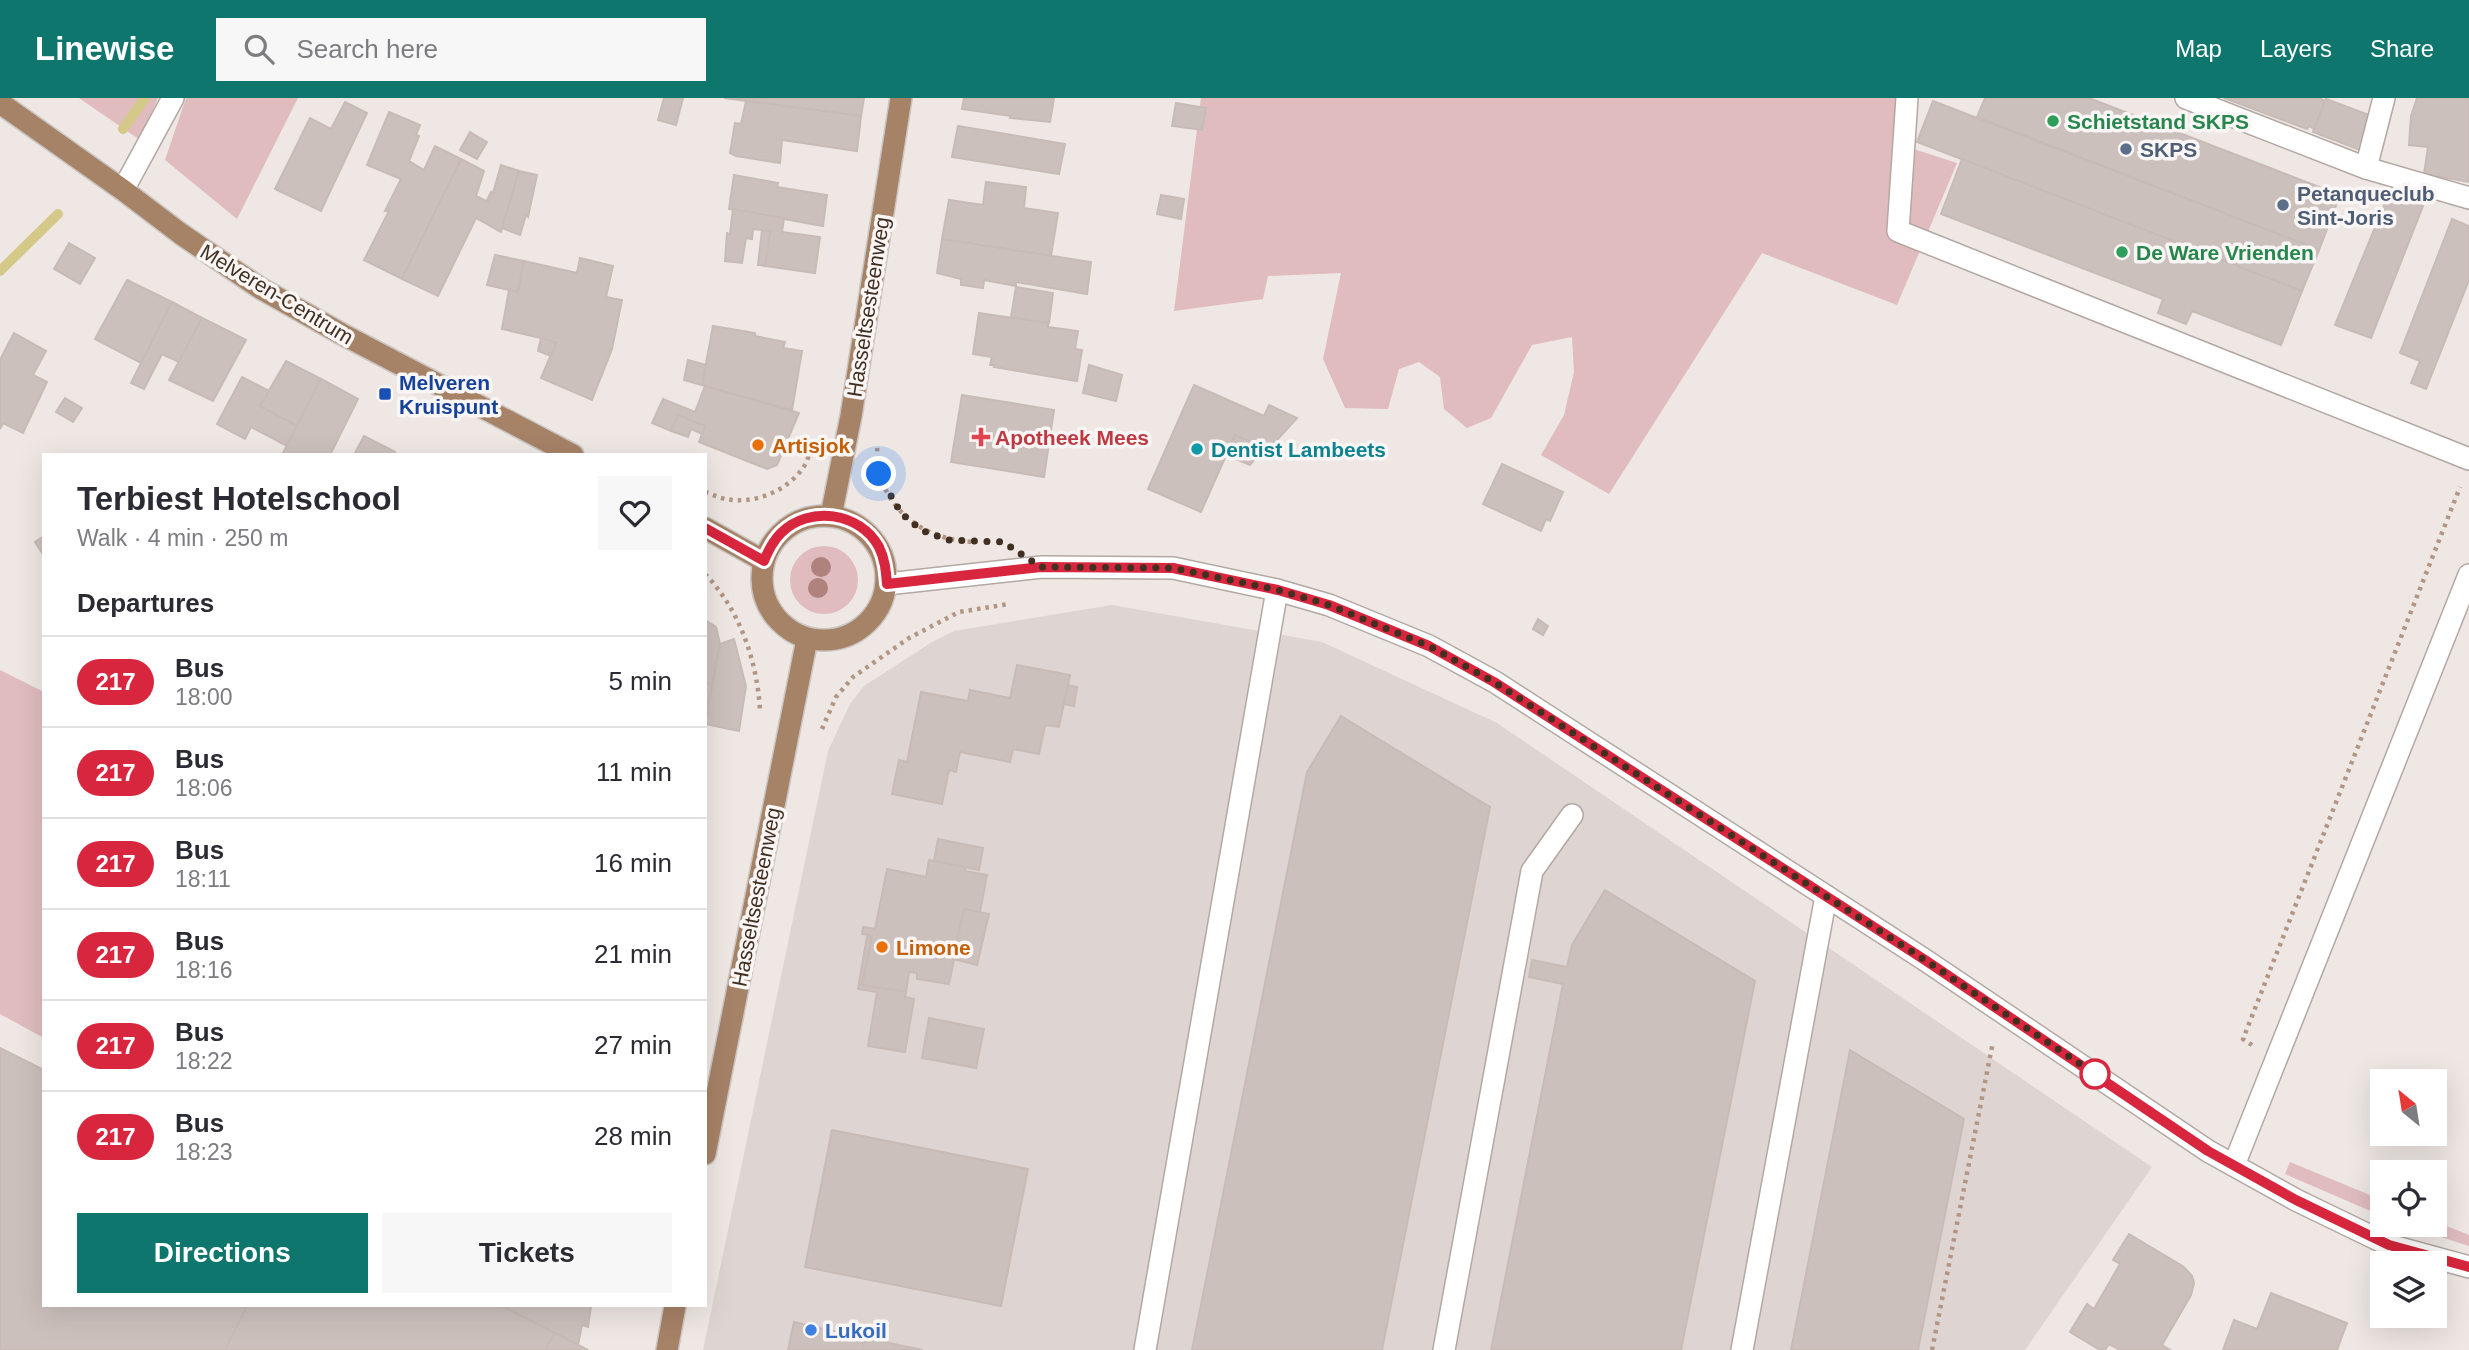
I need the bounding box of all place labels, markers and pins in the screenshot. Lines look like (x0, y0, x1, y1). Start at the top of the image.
place label: Schietstand SKPS (2067, 110, 2249, 133)
marker: Schietstand SKPS (2045, 113, 2061, 129)
place label: SKPS (2140, 138, 2197, 161)
marker: SKPS (2118, 141, 2134, 157)
place label: Petanqueclub Sint-Joris (2297, 182, 2435, 229)
marker: Petanqueclub Sint-Joris (2275, 197, 2291, 213)
place label: De Ware Vrienden (2136, 241, 2314, 264)
marker: De Ware Vrienden (2114, 244, 2130, 260)
place label: Melveren Kruispunt (399, 371, 498, 418)
marker: Melveren Kruispunt (377, 386, 393, 402)
place label: Apotheek Mees (995, 426, 1149, 449)
marker: Apotheek Mees (973, 429, 989, 445)
place label: Artisjok (772, 434, 851, 457)
marker: Artisjok (750, 437, 766, 453)
place label: Dentist Lambeets (1211, 438, 1386, 461)
marker: Dentist Lambeets (1189, 441, 1205, 457)
place label: Limone (896, 936, 971, 959)
marker: Limone (874, 939, 890, 955)
unlabelled marker (2080, 1059, 2110, 1089)
place label: Lukoil (825, 1319, 887, 1342)
marker: Lukoil (803, 1322, 819, 1338)

